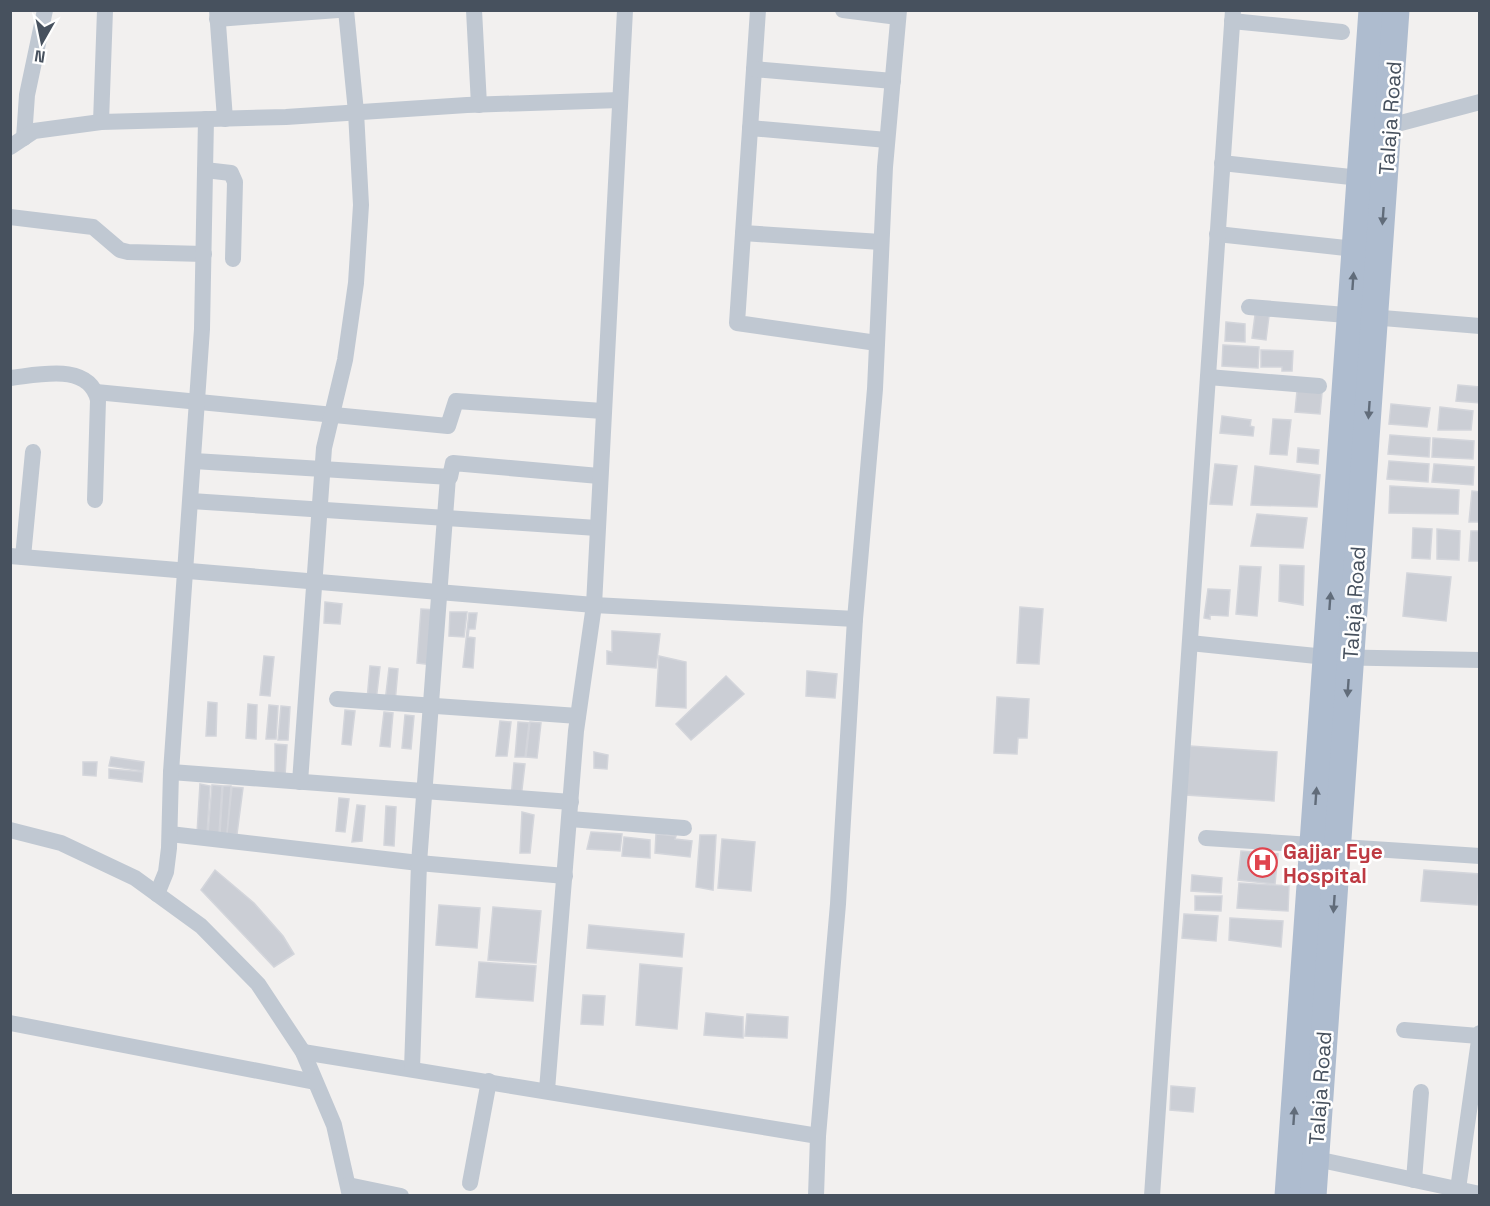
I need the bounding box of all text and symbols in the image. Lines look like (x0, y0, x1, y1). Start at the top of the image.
north arrow (12, 12, 72, 72)
text: N (33, 45, 47, 68)
street label: Talaja Road (1373, 60, 1407, 176)
one-way arrow (1378, 206, 1388, 225)
one-way arrow (1348, 272, 1357, 291)
one-way arrow (1364, 401, 1374, 420)
street label: Talaja Road (1337, 545, 1371, 661)
one-way arrow (1325, 592, 1335, 611)
one-way arrow (1344, 679, 1353, 698)
one-way arrow (1312, 786, 1321, 805)
place label: Gajjar Eye Hospital (1283, 838, 1383, 889)
hospital icon: Gajjar Eye Hospital (1246, 847, 1278, 879)
one-way arrow (1329, 894, 1338, 913)
street label: Talaja Road (1303, 1030, 1337, 1146)
one-way arrow (1289, 1107, 1298, 1126)

